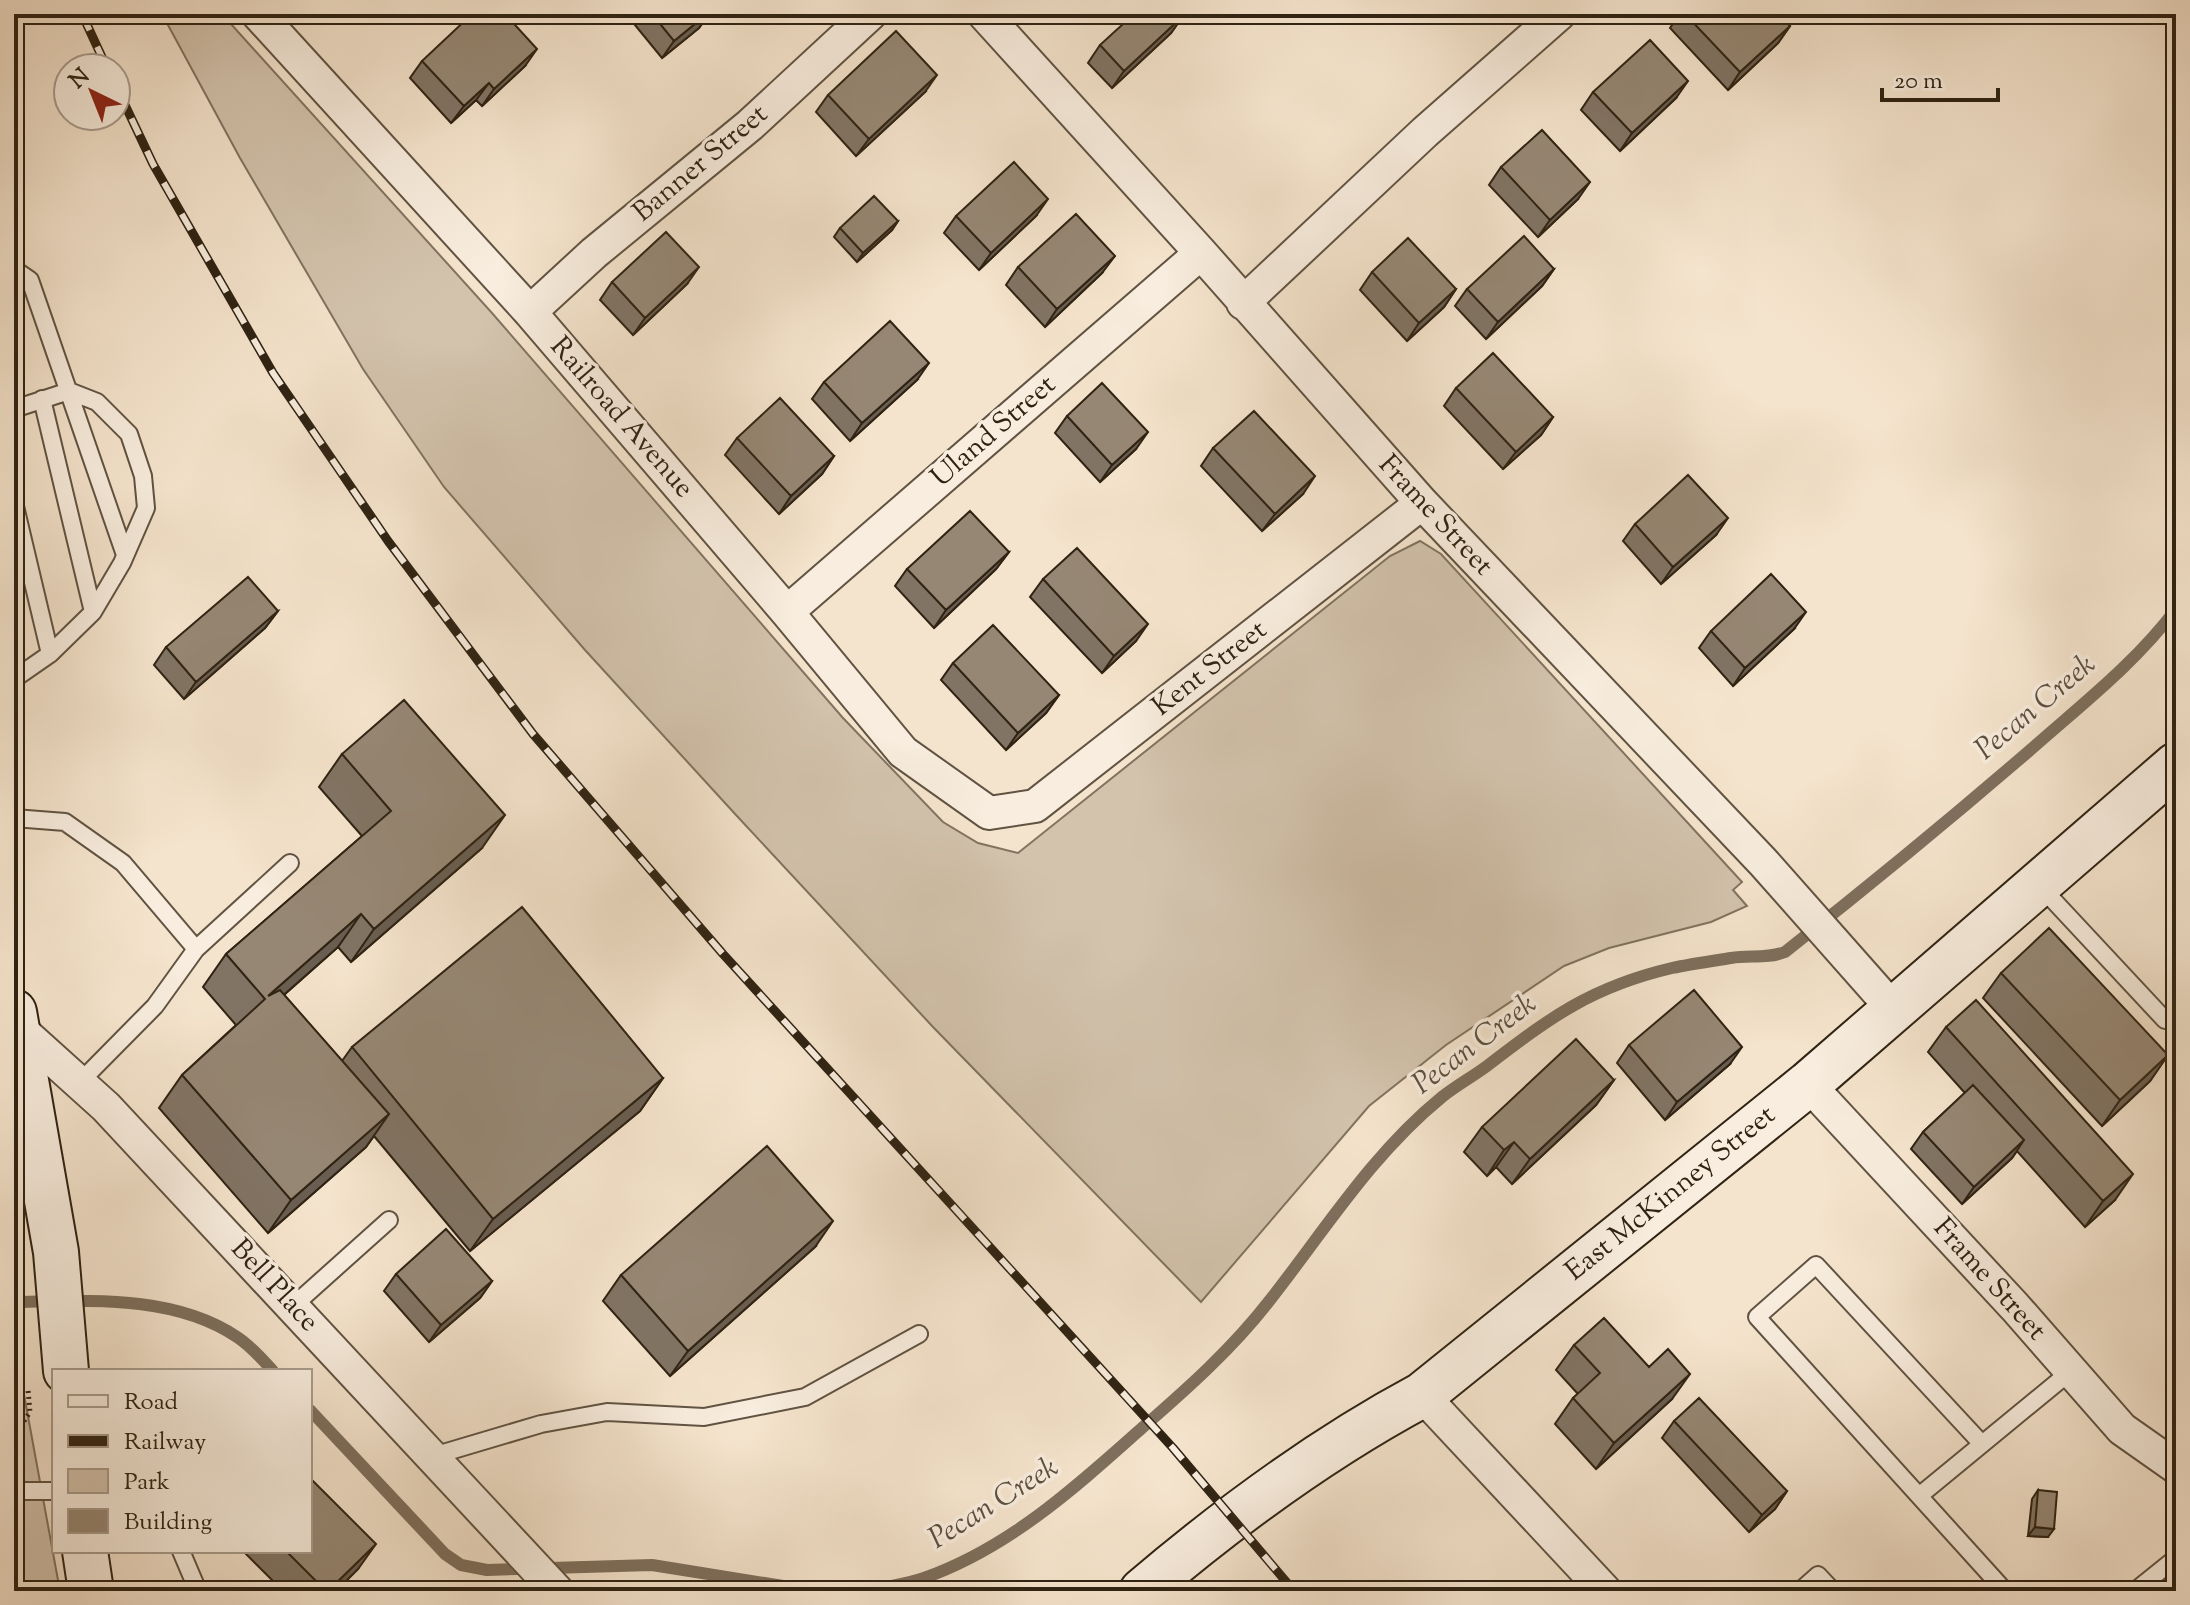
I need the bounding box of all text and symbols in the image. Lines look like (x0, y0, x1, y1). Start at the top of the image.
north arrow (52, 52, 132, 132)
scale bar (1882, 52, 1998, 102)
text: N (63, 62, 98, 97)
text: 20 m (1894, 65, 1943, 99)
street label: Banner Street (625, 95, 777, 232)
street label: Railroad Avenue (540, 329, 702, 507)
street label: Uland Street (923, 366, 1066, 498)
street label: Frame Street (1368, 447, 1502, 586)
street label: Kent Street (1144, 611, 1276, 727)
water label: Pecan Creek (1966, 645, 2106, 771)
water label: Pecan Creek (1404, 984, 1546, 1106)
street label: East McKinney Street (1557, 1096, 1785, 1291)
street label: Frame Street (1923, 1210, 2055, 1350)
street label: Bell Place (221, 1231, 327, 1341)
legend (52, 1369, 312, 1553)
text: Road (124, 1386, 178, 1420)
text: Railway (124, 1426, 206, 1460)
water label: Pecan Creek (921, 1447, 1067, 1561)
text: Park (124, 1466, 170, 1500)
text: Building (124, 1506, 213, 1540)

